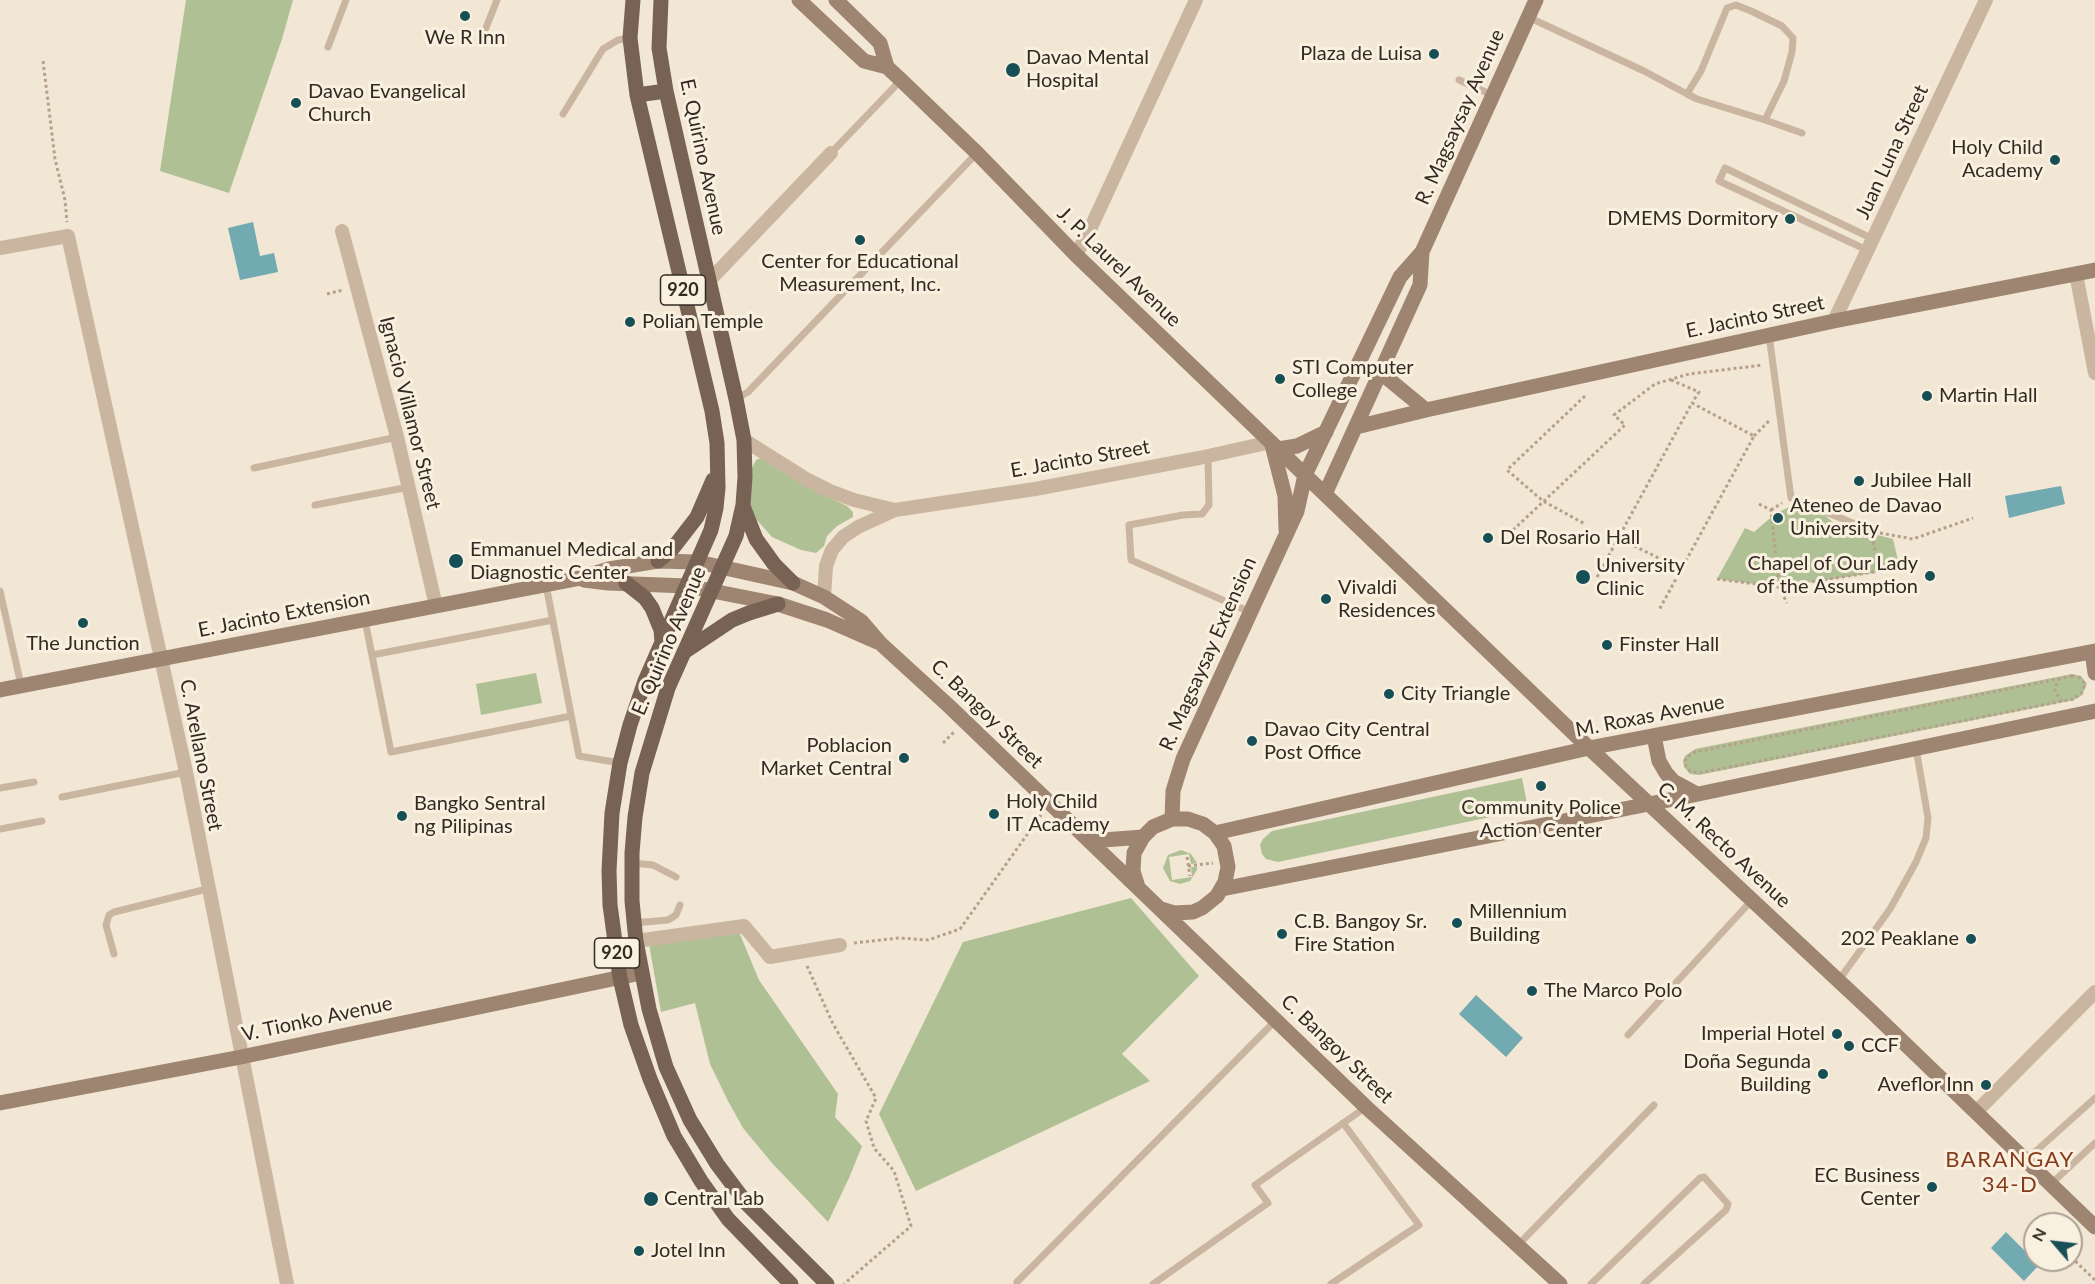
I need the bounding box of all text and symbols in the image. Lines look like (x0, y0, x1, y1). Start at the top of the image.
marker: We R Inn (458, 9, 472, 23)
place label: We R Inn (425, 26, 505, 50)
street label: R. Magsaysay Avenue (1411, 26, 1509, 208)
place label: Plaza de Luisa (1300, 42, 1422, 66)
place label: Davao Mental Hospital (1026, 46, 1149, 93)
marker: Plaza de Luisa (1427, 47, 1441, 61)
marker: Davao Mental Hospital (1004, 61, 1022, 79)
street label: E. Quirino Avenue (675, 77, 731, 237)
place label: Davao Evangelical Church (308, 80, 466, 127)
street label: Juan Luna Street (1850, 81, 1934, 223)
marker: Davao Evangelical Church (289, 96, 303, 110)
place label: Holy Child Academy (1951, 136, 2043, 183)
marker: Holy Child Academy (2048, 153, 2062, 167)
street label: J. P. Laurel Avenue (1052, 202, 1186, 332)
place label: DMEMS Dormitory (1607, 207, 1778, 231)
marker: DMEMS Dormitory (1783, 212, 1797, 226)
marker: Center for Educational Measurement, Inc. (853, 233, 867, 247)
place label: Center for Educational Measurement, Inc. (761, 250, 959, 297)
road number: 920 (660, 275, 706, 305)
street label: E. Jacinto Street (1684, 291, 1826, 343)
place label: Polian Temple (642, 310, 763, 334)
street label: Ignacio Villamor Street (374, 314, 446, 512)
marker: Polian Temple (623, 315, 637, 329)
place label: STI Computer College (1292, 356, 1414, 403)
marker: STI Computer College (1273, 372, 1287, 386)
place label: Martin Hall (1939, 384, 2037, 408)
marker: Martin Hall (1920, 389, 1934, 403)
street label: E. Jacinto Street (1008, 435, 1152, 483)
place label: Jubilee Hall (1871, 469, 1972, 493)
marker: Jubilee Hall (1852, 474, 1866, 488)
place label: Ateneo de Davao University (1790, 494, 1942, 541)
marker: Ateneo de Davao University (1771, 511, 1785, 525)
place label: Del Rosario Hall (1500, 526, 1640, 550)
marker: Del Rosario Hall (1481, 531, 1495, 545)
place label: Emmanuel Medical and Diagnostic Center (470, 538, 673, 585)
marker: Emmanuel Medical and Diagnostic Center (447, 552, 465, 570)
place label: Chapel of Our Lady of the Assumption (1748, 552, 1918, 599)
street label: R. Magsaysay Extension (1154, 553, 1262, 755)
place label: University Clinic (1596, 554, 1685, 601)
street label: E. Quirino Avenue (627, 563, 711, 719)
marker: University Clinic (1574, 568, 1592, 586)
marker: Chapel of Our Lady of the Assumption (1923, 569, 1937, 583)
place label: Vivaldi Residences (1338, 576, 1435, 623)
street label: E. Jacinto Extension (196, 586, 372, 642)
marker: Vivaldi Residences (1319, 592, 1333, 606)
marker: The Junction (76, 616, 90, 630)
place label: The Junction (26, 632, 140, 656)
place label: Finster Hall (1619, 633, 1719, 657)
marker: Finster Hall (1600, 638, 1614, 652)
street label: C. Bangoy Street (926, 655, 1048, 773)
street label: C. Arellano Street (175, 677, 227, 833)
place label: City Triangle (1401, 682, 1510, 706)
marker: City Triangle (1382, 687, 1396, 701)
street label: M. Roxas Avenue (1574, 690, 1726, 742)
place label: Davao City Central Post Office (1264, 718, 1430, 765)
place label: Poblacion Market Central (760, 734, 892, 781)
marker: Davao City Central Post Office (1245, 734, 1259, 748)
marker: Poblacion Market Central (897, 751, 911, 765)
street label: C. M. Recto Avenue (1652, 777, 1796, 913)
marker: Community Police Action Center (1534, 779, 1548, 793)
place label: Holy Child IT Academy (1006, 790, 1110, 837)
place label: Bangko Sentral ng Pilipinas (414, 792, 546, 839)
place label: Community Police Action Center (1461, 796, 1621, 843)
marker: Holy Child IT Academy (987, 807, 1001, 821)
marker: Bangko Sentral ng Pilipinas (395, 809, 409, 823)
place label: Millennium Building (1469, 900, 1567, 947)
place label: C.B. Bangoy Sr. Fire Station (1294, 910, 1427, 957)
marker: Millennium Building (1450, 916, 1464, 930)
marker: C.B. Bangoy Sr. Fire Station (1275, 927, 1289, 941)
place label: 202 Peaklane (1841, 927, 1959, 951)
marker: 202 Peaklane (1964, 932, 1978, 946)
road number: 920 (594, 938, 640, 968)
place label: The Marco Polo (1544, 979, 1682, 1003)
marker: The Marco Polo (1525, 984, 1539, 998)
street label: C. Bangoy Street (1276, 990, 1398, 1108)
street label: V. Tionko Avenue (240, 991, 394, 1047)
place label: Imperial Hotel (1701, 1022, 1825, 1046)
marker: Imperial Hotel (1830, 1027, 1844, 1041)
place label: CCF (1861, 1034, 1899, 1058)
marker: CCF (1842, 1039, 1856, 1053)
place label: Doña Segunda Building (1683, 1050, 1811, 1097)
marker: Doña Segunda Building (1816, 1067, 1830, 1081)
place label: Aveflor Inn (1877, 1073, 1974, 1097)
marker: Aveflor Inn (1979, 1078, 1993, 1092)
district label: BARANGAY 34-D (1945, 1147, 2075, 1198)
place label: EC Business Center (1814, 1164, 1920, 1211)
marker: EC Business Center (1925, 1180, 1939, 1194)
place label: Central Lab (664, 1187, 764, 1211)
marker: Central Lab (642, 1190, 660, 1208)
north arrow (2023, 1212, 2083, 1272)
text: N (2027, 1224, 2050, 1244)
place label: Jotel Inn (651, 1239, 726, 1263)
marker: Jotel Inn (632, 1244, 646, 1258)

